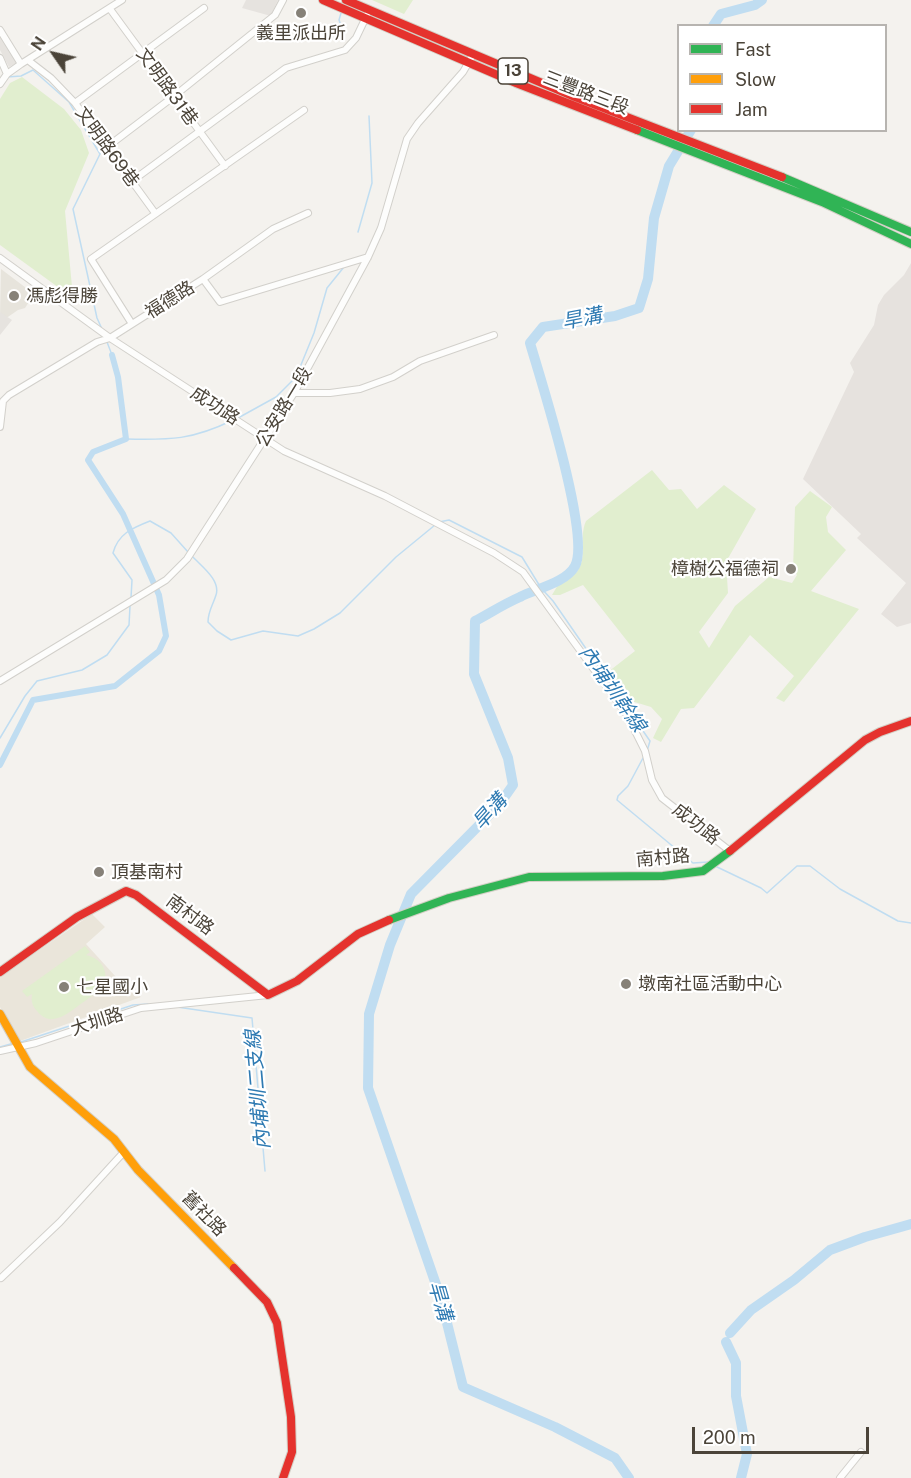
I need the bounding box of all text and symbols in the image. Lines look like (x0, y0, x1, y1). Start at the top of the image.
marker: 義里派出所 (294, 6, 308, 20)
place label: 義里派出所 (256, 22, 346, 44)
north arrow (24, 24, 84, 84)
legend (677, 24, 887, 132)
text: N (27, 33, 50, 54)
text: Fast (735, 39, 771, 60)
street label: 文明路31巷 (132, 44, 202, 130)
road number: 13 (498, 58, 528, 84)
street label: 三豐路三段 (540, 67, 632, 119)
text: Slow (735, 69, 776, 90)
text: Jam (735, 99, 768, 120)
street label: 文明路69巷 (71, 102, 143, 192)
street label: 福德路 (141, 277, 199, 323)
place label: 馮彪得勝 (26, 285, 98, 307)
marker: 馮彪得勝 (7, 289, 21, 303)
water label: 旱溝 (560, 303, 604, 335)
street label: 公安路一段 (252, 363, 316, 451)
street label: 成功路 (186, 382, 244, 430)
place label: 樟樹公福德祠 (671, 558, 779, 580)
marker: 樟樹公福德祠 (784, 562, 798, 576)
water label: 內埔圳幹線 (573, 641, 651, 737)
water label: 旱溝 (468, 789, 512, 835)
street label: 成功路 (668, 799, 724, 849)
street label: 南村路 (635, 845, 691, 871)
place label: 頂基南村 (111, 861, 183, 883)
marker: 頂基南村 (92, 865, 106, 879)
street label: 南村路 (162, 890, 218, 940)
place label: 墩南社區活動中心 (638, 973, 782, 995)
place label: 七星國小 (76, 976, 148, 998)
marker: 墩南社區活動中心 (619, 977, 633, 991)
marker: 七星國小 (57, 980, 71, 994)
street label: 大圳路 (68, 1003, 126, 1041)
water label: 內埔圳二支線 (241, 1029, 275, 1151)
street label: 舊社路 (177, 1187, 231, 1241)
water label: 旱溝 (423, 1278, 457, 1324)
scale bar (695, 1415, 872, 1453)
text: 200 m (703, 1427, 756, 1448)

